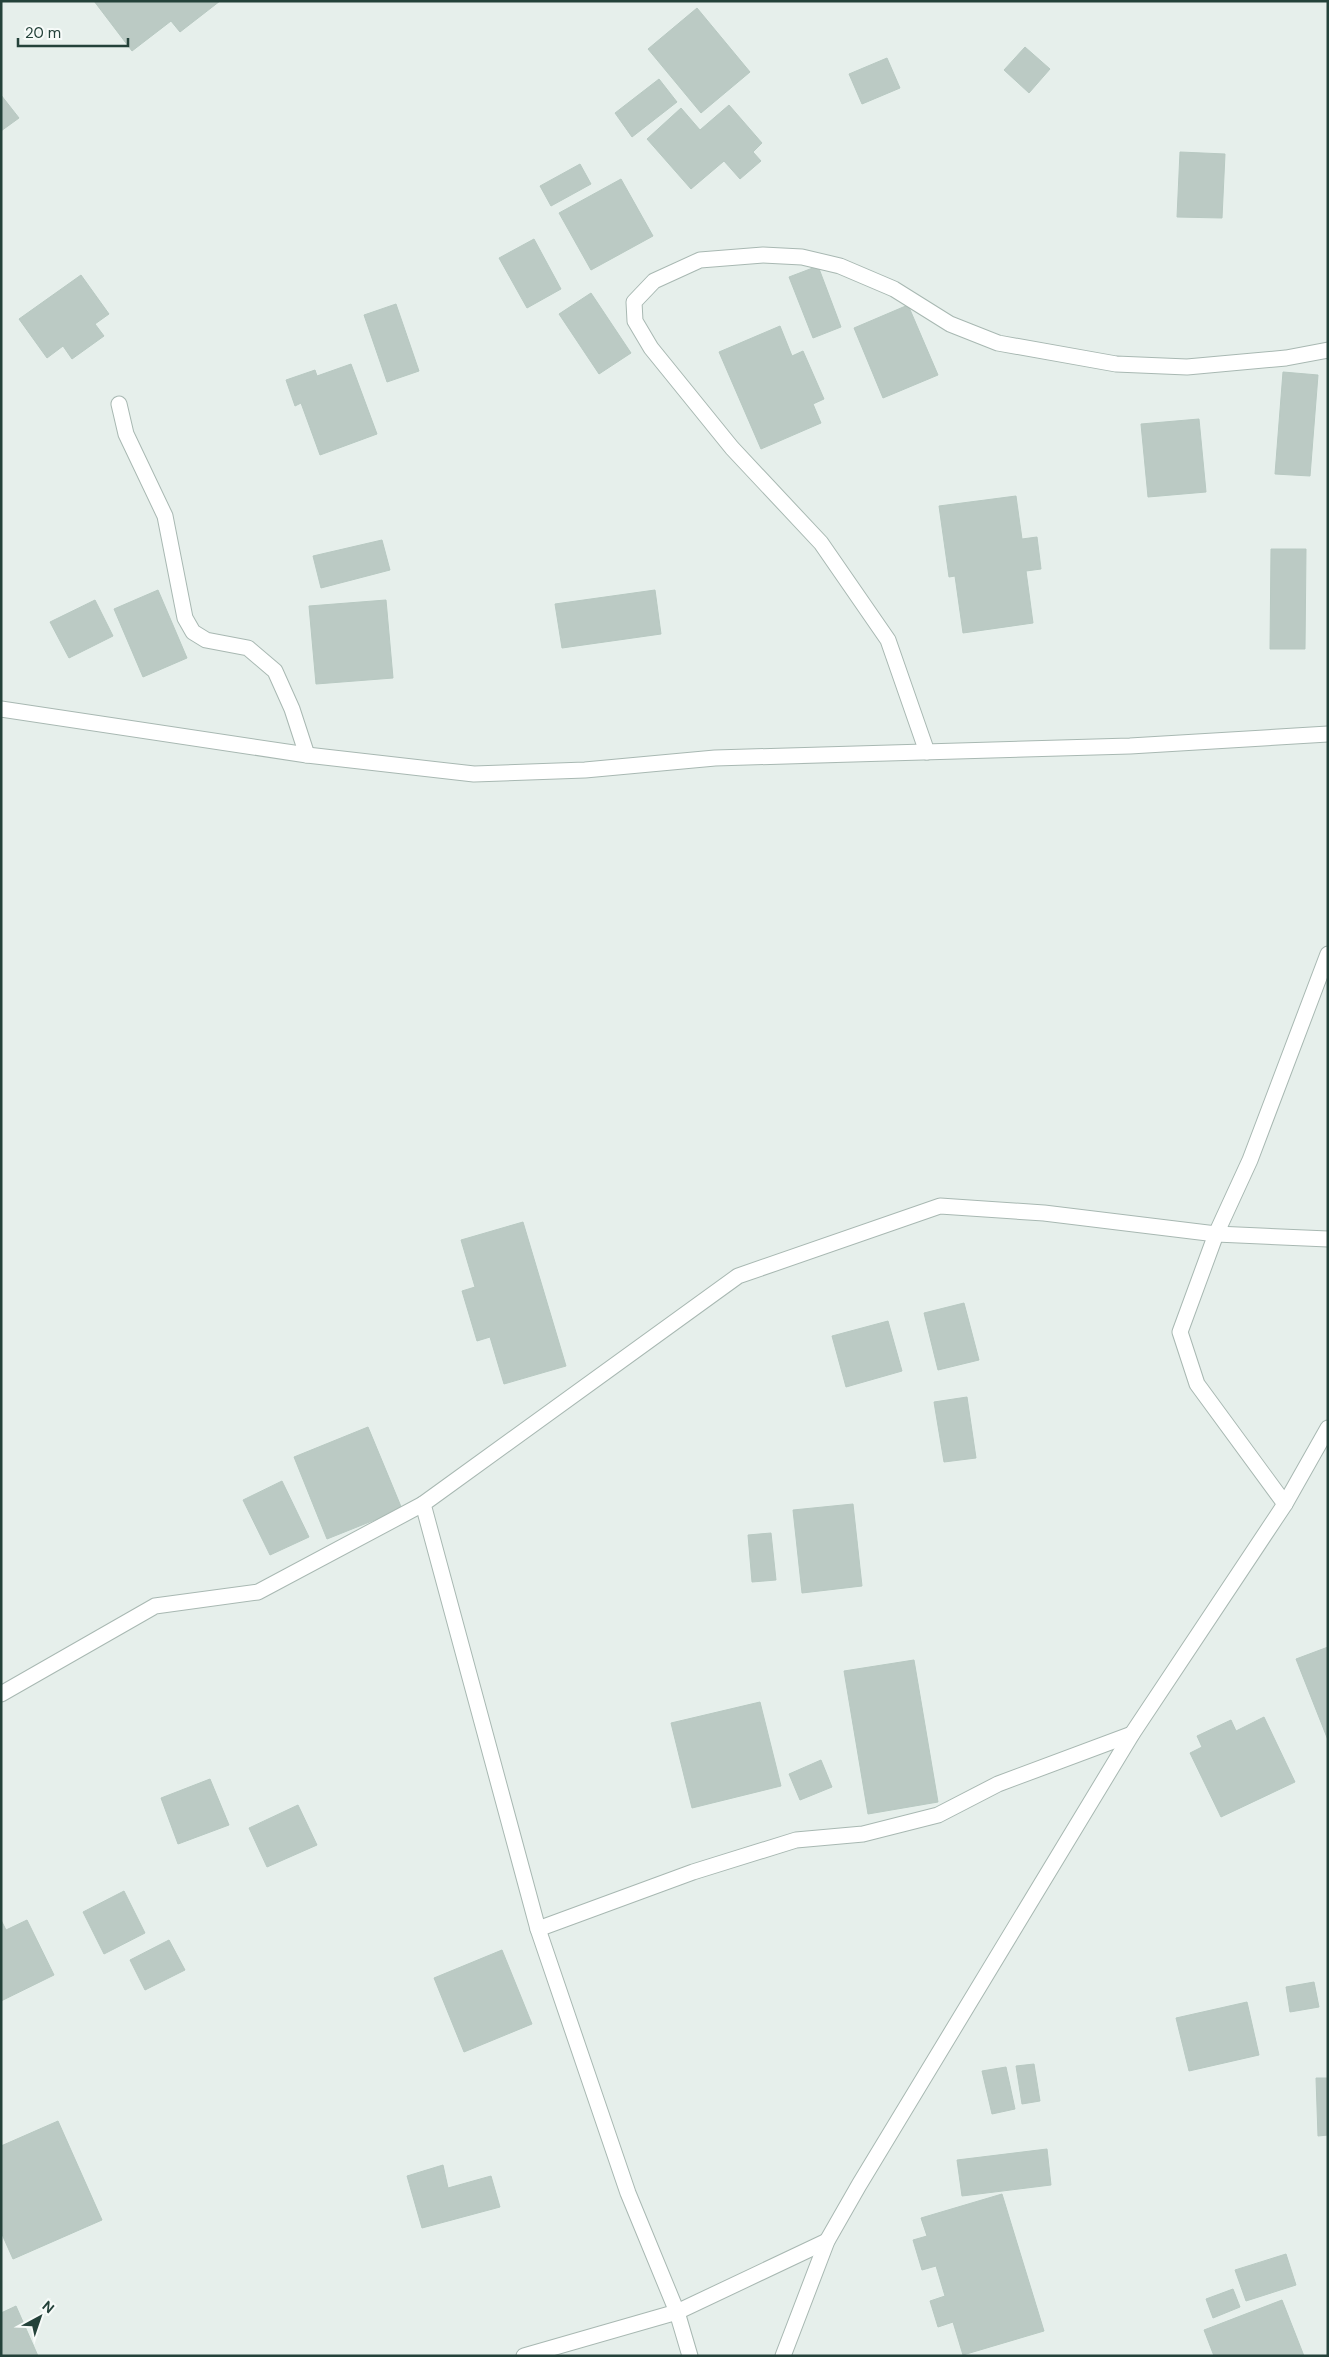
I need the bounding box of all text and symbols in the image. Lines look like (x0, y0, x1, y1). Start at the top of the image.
scale bar (18, 15, 128, 47)
text: 20 m (25, 23, 61, 43)
north arrow (15, 2292, 65, 2342)
text: N (39, 2297, 58, 2317)

